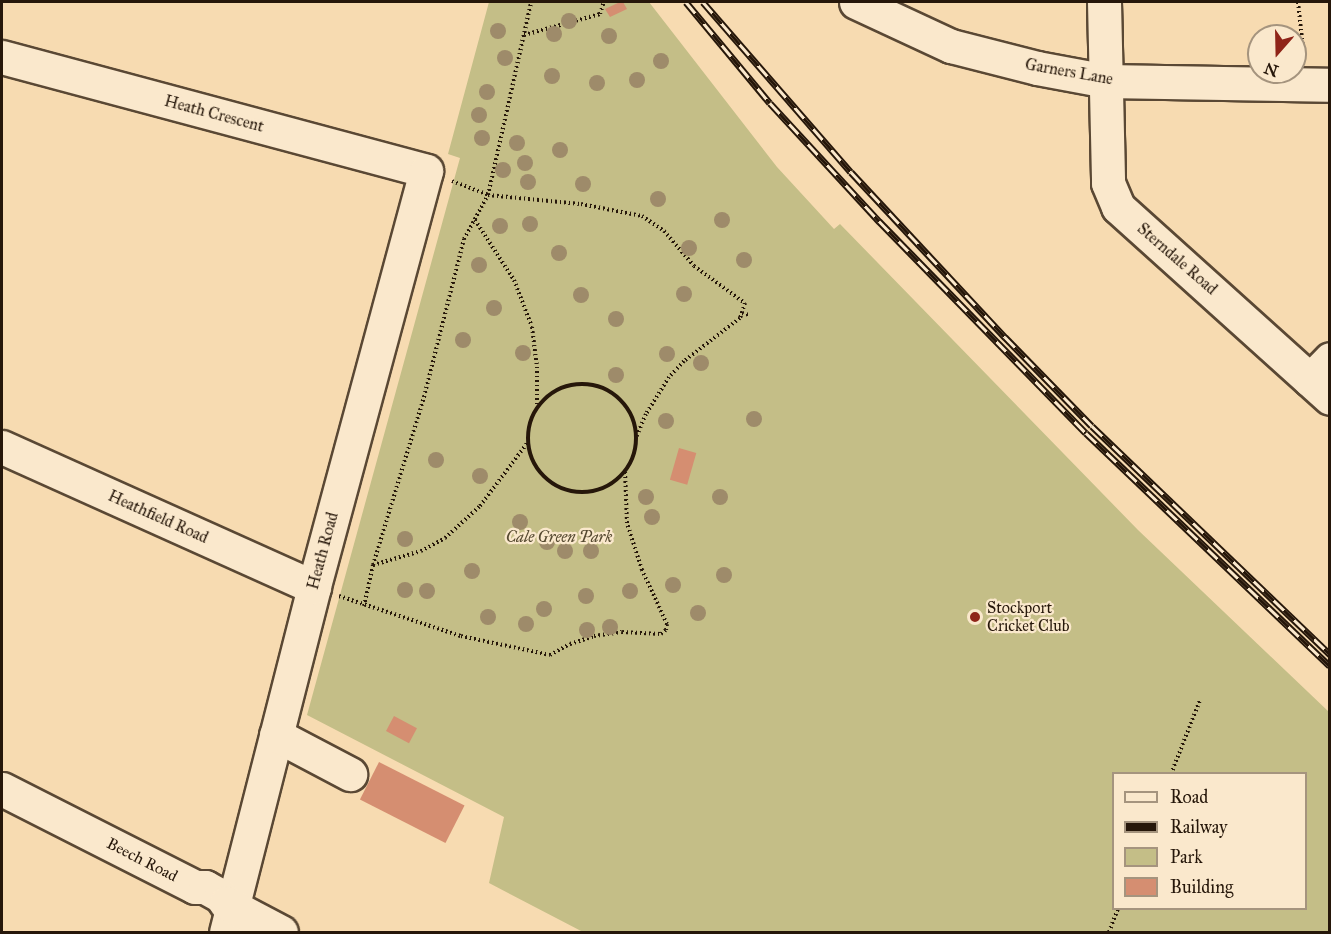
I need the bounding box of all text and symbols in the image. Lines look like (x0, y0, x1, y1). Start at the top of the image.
north arrow (1247, 24, 1307, 84)
street label: Garners Lane (1024, 55, 1114, 89)
text: N (1262, 58, 1281, 81)
street label: Heath Crescent (162, 92, 266, 136)
street label: Sterndale Road (1133, 219, 1221, 299)
street label: Heathfield Road (105, 486, 211, 548)
street label: Heath Road (303, 510, 343, 592)
park label: Cale Green Park (506, 527, 612, 547)
place label: Stockport Cricket Club (987, 598, 1070, 636)
marker: Stockport Cricket Club (968, 610, 982, 624)
legend (1112, 772, 1307, 910)
text: Road (1170, 786, 1208, 808)
text: Railway (1170, 816, 1227, 838)
street label: Beech Road (103, 834, 181, 886)
text: Park (1170, 846, 1203, 868)
text: Building (1170, 876, 1233, 898)

